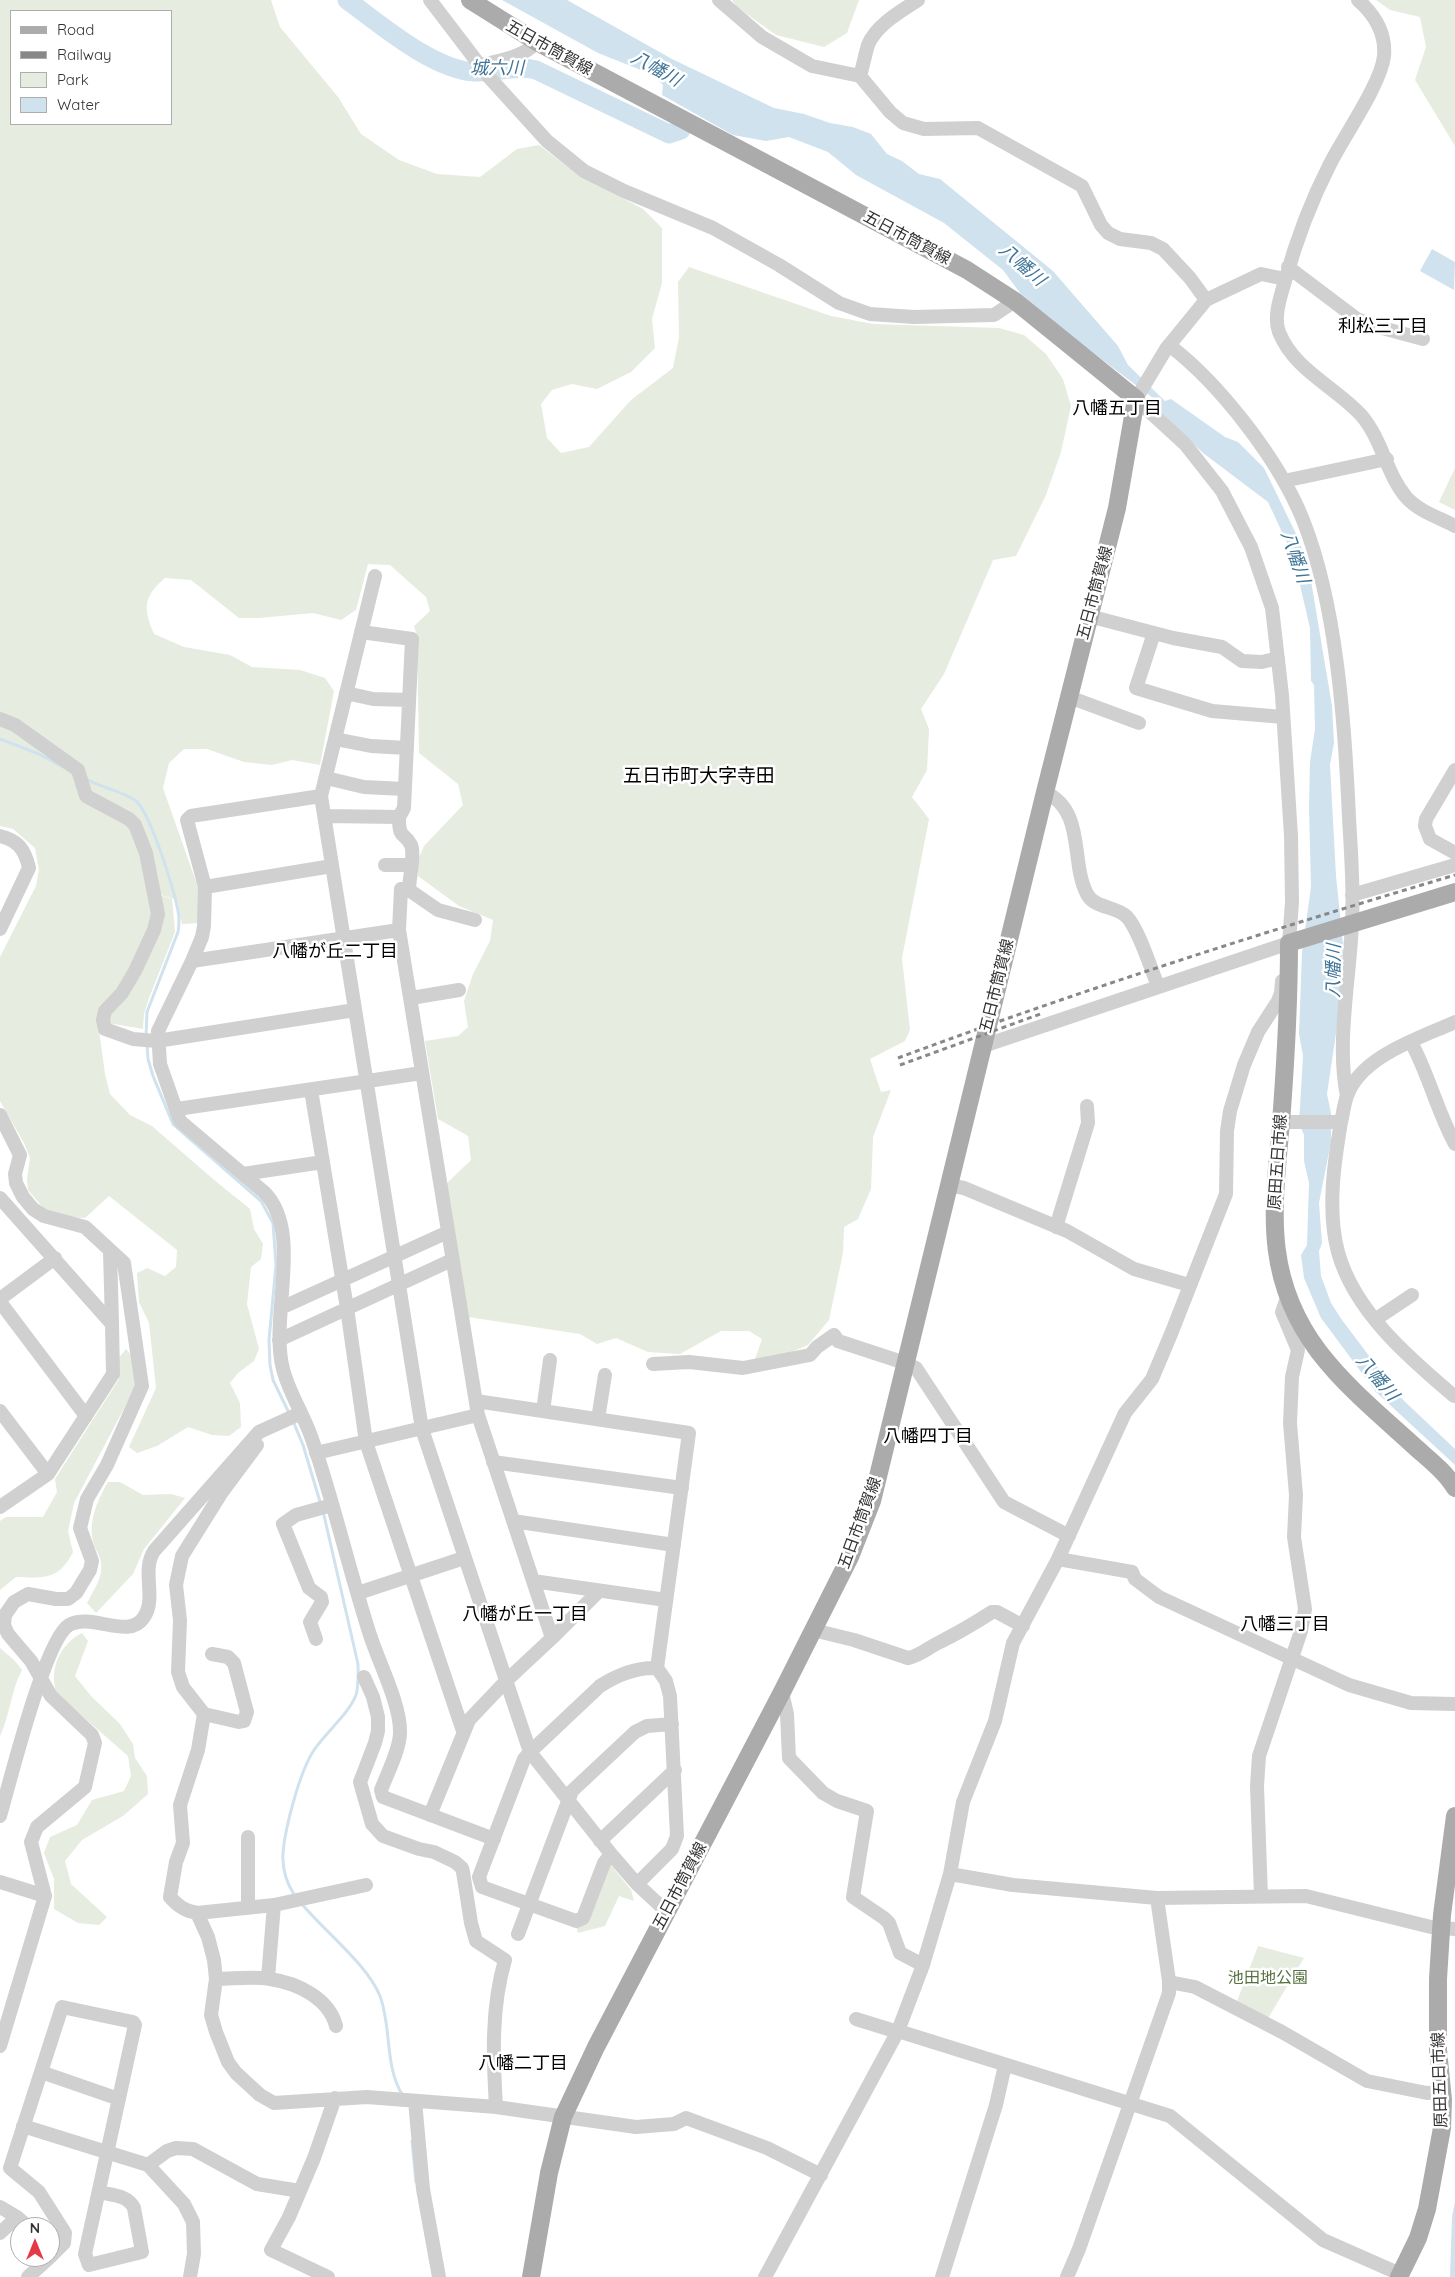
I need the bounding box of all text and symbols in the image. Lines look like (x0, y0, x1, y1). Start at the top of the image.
legend (10, 10, 172, 125)
street label: 五日市筒賀線 (502, 16, 596, 80)
text: Road (57, 20, 94, 39)
text: Railway (57, 45, 112, 64)
water label: 八幡川 (627, 46, 685, 92)
water label: 城六川 (470, 58, 524, 80)
text: Park (57, 70, 89, 89)
text: Water (57, 95, 100, 114)
street label: 五日市筒賀線 (860, 207, 954, 269)
water label: 八幡川 (995, 239, 1049, 291)
district label: 利松三丁目 (1338, 316, 1428, 338)
district label: 八幡五丁目 (1072, 398, 1162, 420)
water label: 八幡川 (1276, 528, 1314, 586)
street label: 五日市筒賀線 (1073, 544, 1117, 642)
district label: 五日市町大字寺田 (623, 765, 775, 787)
street label: 五日市筒賀線 (976, 937, 1018, 1035)
district label: 八幡が丘二丁目 (272, 941, 398, 963)
water label: 八幡川 (1323, 944, 1345, 998)
street label: 原田五日市線 (1265, 1113, 1291, 1211)
water label: 八幡川 (1351, 1350, 1403, 1406)
district label: 八幡四丁目 (883, 1426, 973, 1448)
street label: 五日市筒賀線 (835, 1475, 885, 1571)
district label: 八幡が丘一丁目 (462, 1604, 588, 1626)
district label: 八幡三丁目 (1240, 1614, 1330, 1636)
street label: 五日市筒賀線 (649, 1839, 711, 1933)
park label: 池田地公園 (1228, 1968, 1308, 1988)
street label: 原田五日市線 (1429, 2032, 1451, 2128)
district label: 八幡二丁目 (478, 2053, 568, 2075)
north arrow (10, 2217, 60, 2267)
text: N (30, 2219, 40, 2237)

